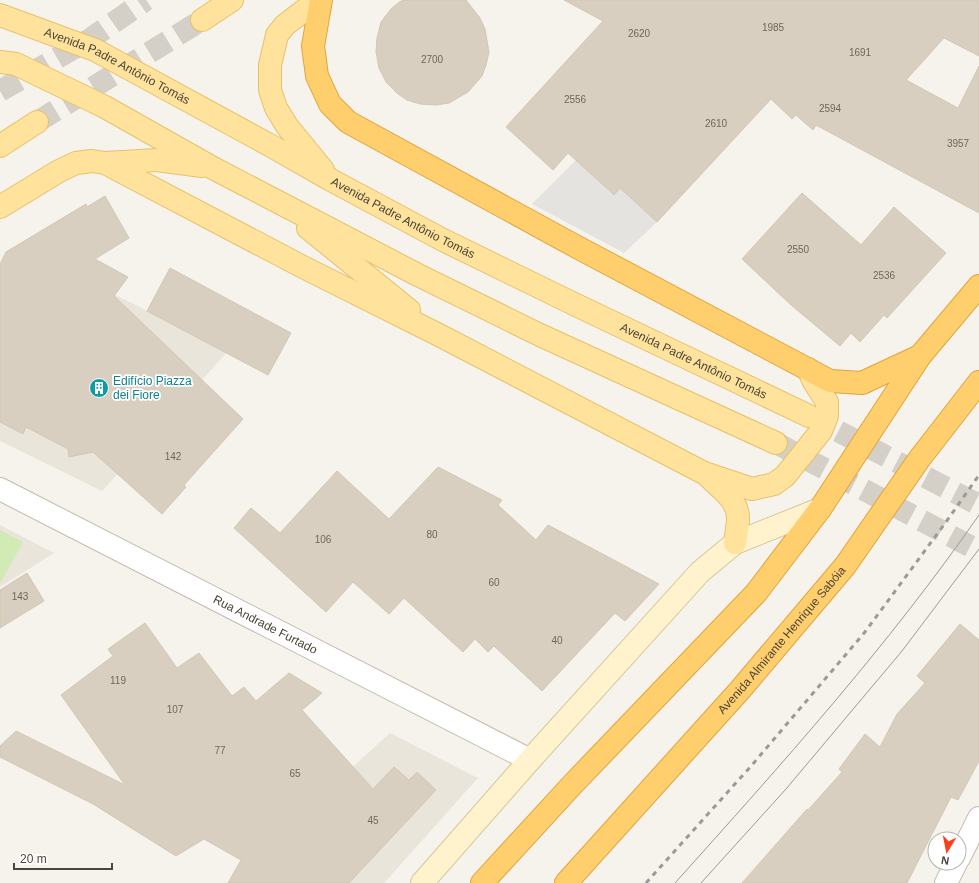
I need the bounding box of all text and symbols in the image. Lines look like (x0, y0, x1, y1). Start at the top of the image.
house number: 1985 (762, 22, 785, 33)
street label: Avenida Padre Antônio Tomás (42, 25, 192, 107)
house number: 2620 (628, 28, 651, 39)
house number: 1691 (849, 47, 872, 58)
house number: 2700 (421, 54, 444, 65)
house number: 2556 (564, 94, 587, 105)
house number: 2594 (819, 103, 842, 114)
house number: 2610 (705, 118, 728, 129)
house number: 3957 (947, 138, 970, 149)
street label: Avenida Padre Antônio Tomás (329, 174, 477, 261)
house number: 2550 (787, 244, 810, 255)
house number: 2536 (873, 270, 896, 281)
street label: Avenida Padre Antônio Tomás (618, 320, 769, 402)
place label: Edifício Piazza dei Fiore (113, 374, 192, 402)
building icon: Edifício Piazza dei Fiore (88, 377, 110, 399)
house number: 142 (165, 451, 182, 462)
house number: 80 (426, 529, 438, 540)
house number: 106 (315, 534, 332, 545)
street label: Avenida Almirante Henrique Sabóia (715, 563, 849, 717)
house number: 60 (488, 577, 500, 588)
house number: 143 (12, 591, 29, 602)
street label: Rua Andrade Furtado (211, 592, 320, 657)
house number: 40 (551, 635, 563, 646)
house number: 119 (110, 675, 126, 686)
house number: 107 (167, 704, 184, 715)
house number: 77 (214, 745, 226, 756)
house number: 65 (289, 768, 301, 779)
house number: 45 (367, 815, 379, 826)
north arrow (927, 831, 967, 871)
scale bar (14, 845, 112, 871)
text: 20 m (20, 852, 47, 866)
text: N (940, 854, 950, 867)

